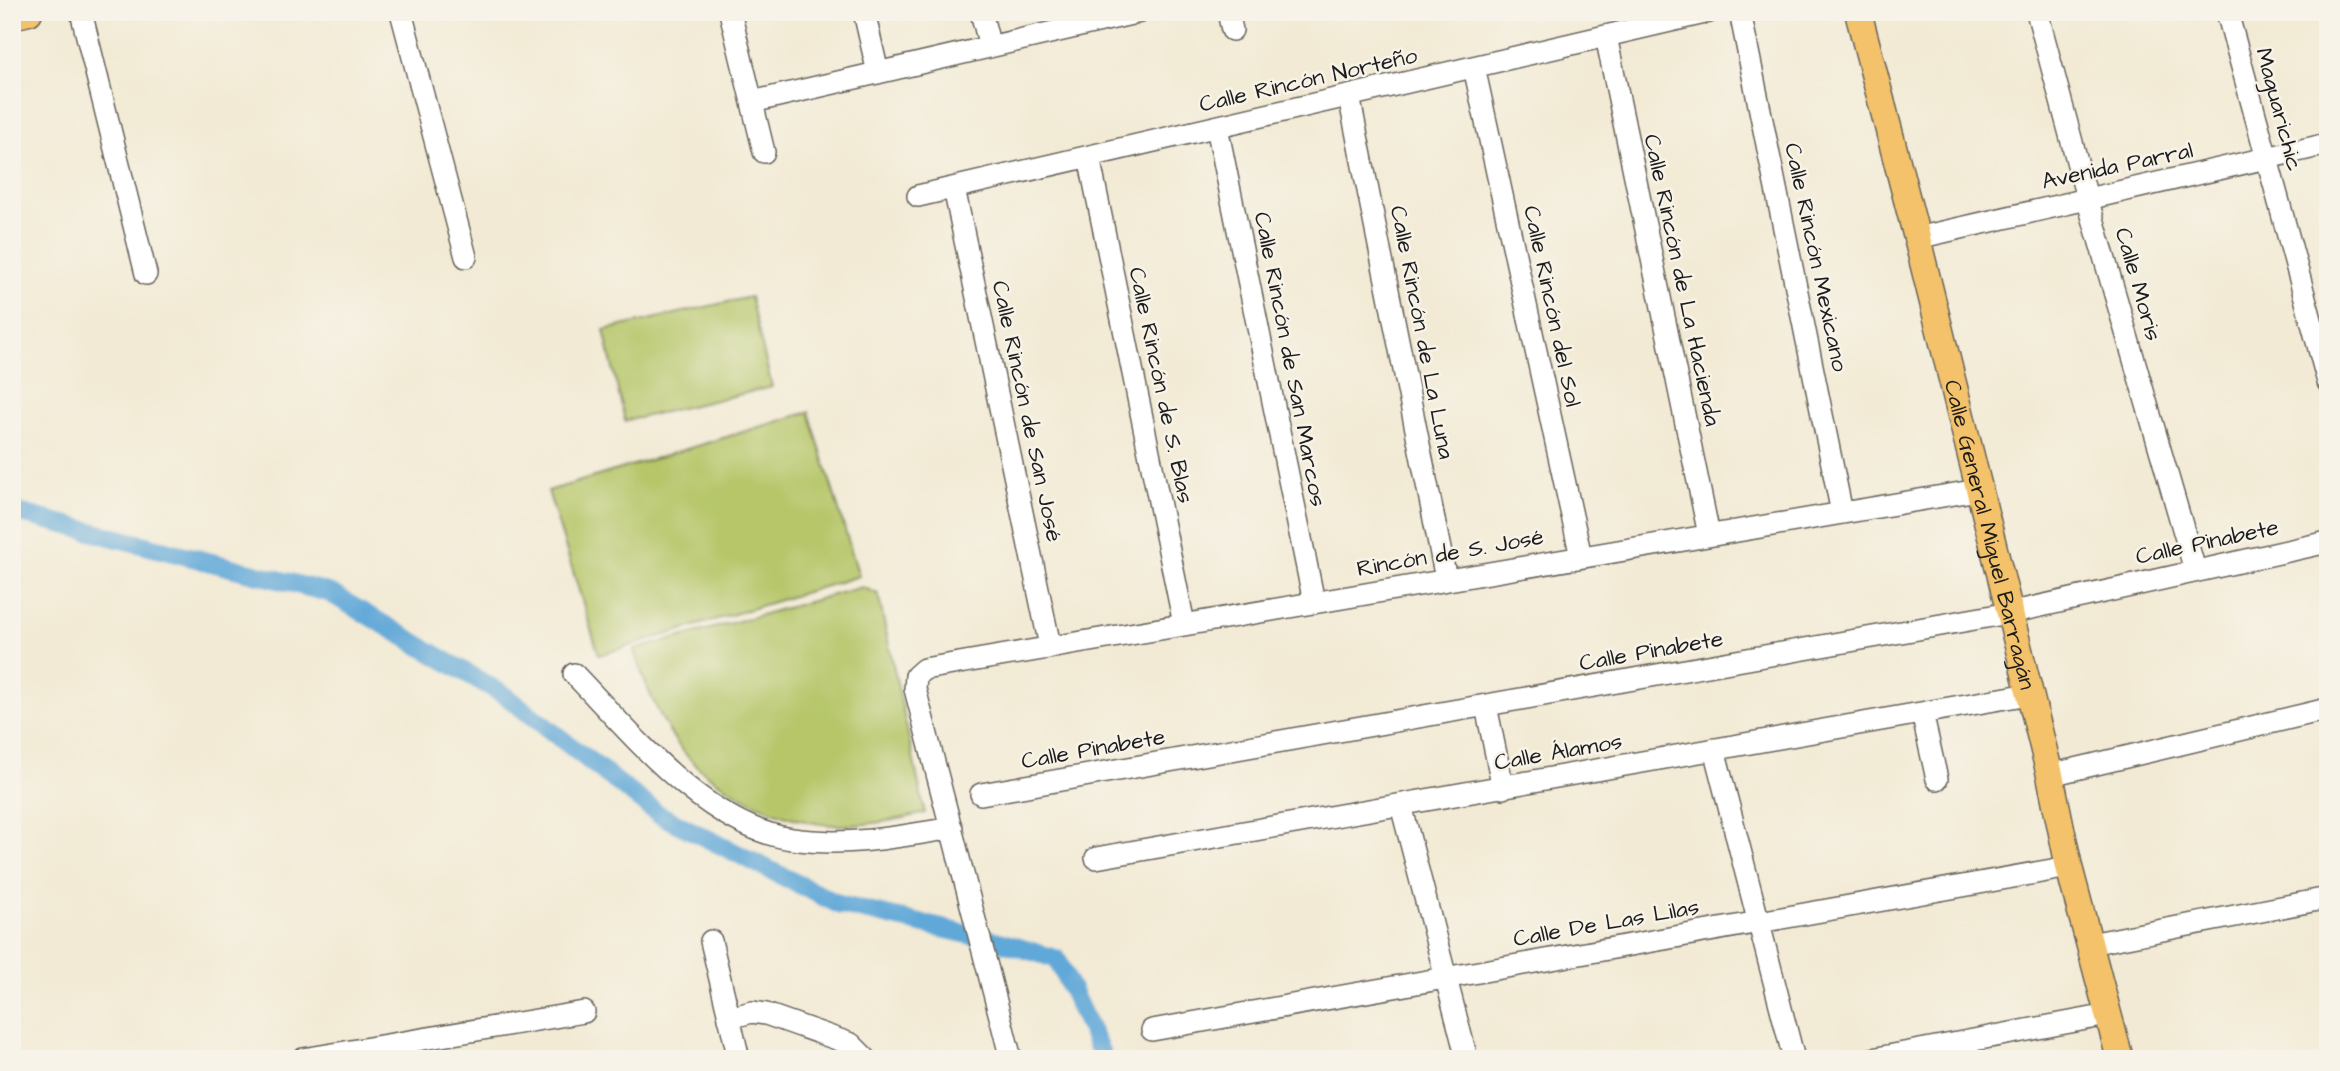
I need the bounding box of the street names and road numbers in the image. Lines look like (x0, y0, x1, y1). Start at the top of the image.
street label: Calle Rincón Norteño (1196, 39, 1420, 121)
street label: Maguarichic (2246, 44, 2311, 175)
street label: Calle Rincón de La Hacienda (1635, 131, 1729, 429)
street label: Avenida Parral (2039, 134, 2196, 198)
street label: Calle Rincón Mexicano (1776, 140, 1856, 375)
street label: Calle Rincón de La Luna (1382, 203, 1462, 462)
street label: Calle Rincón del Sol (1515, 203, 1589, 410)
street label: Calle Rincón de San Marcos (1246, 209, 1334, 509)
street label: Calle Moris (2107, 224, 2169, 345)
street label: Calle Rincón de S. Blas (1120, 264, 1202, 506)
street label: Calle Rincón de San José (984, 278, 1070, 545)
street label: Calle General Miguel Barragán (1936, 376, 2043, 693)
street label: Calle Pinabete (2133, 511, 2282, 573)
street label: Rincón de S. José (1354, 521, 1546, 585)
street label: Calle Pinabete (1577, 623, 1726, 679)
street label: Calle Pinabete (1019, 721, 1168, 777)
street label: Calle Álamos (1492, 725, 1625, 779)
street label: Calle De Las Lilas (1511, 891, 1702, 955)

